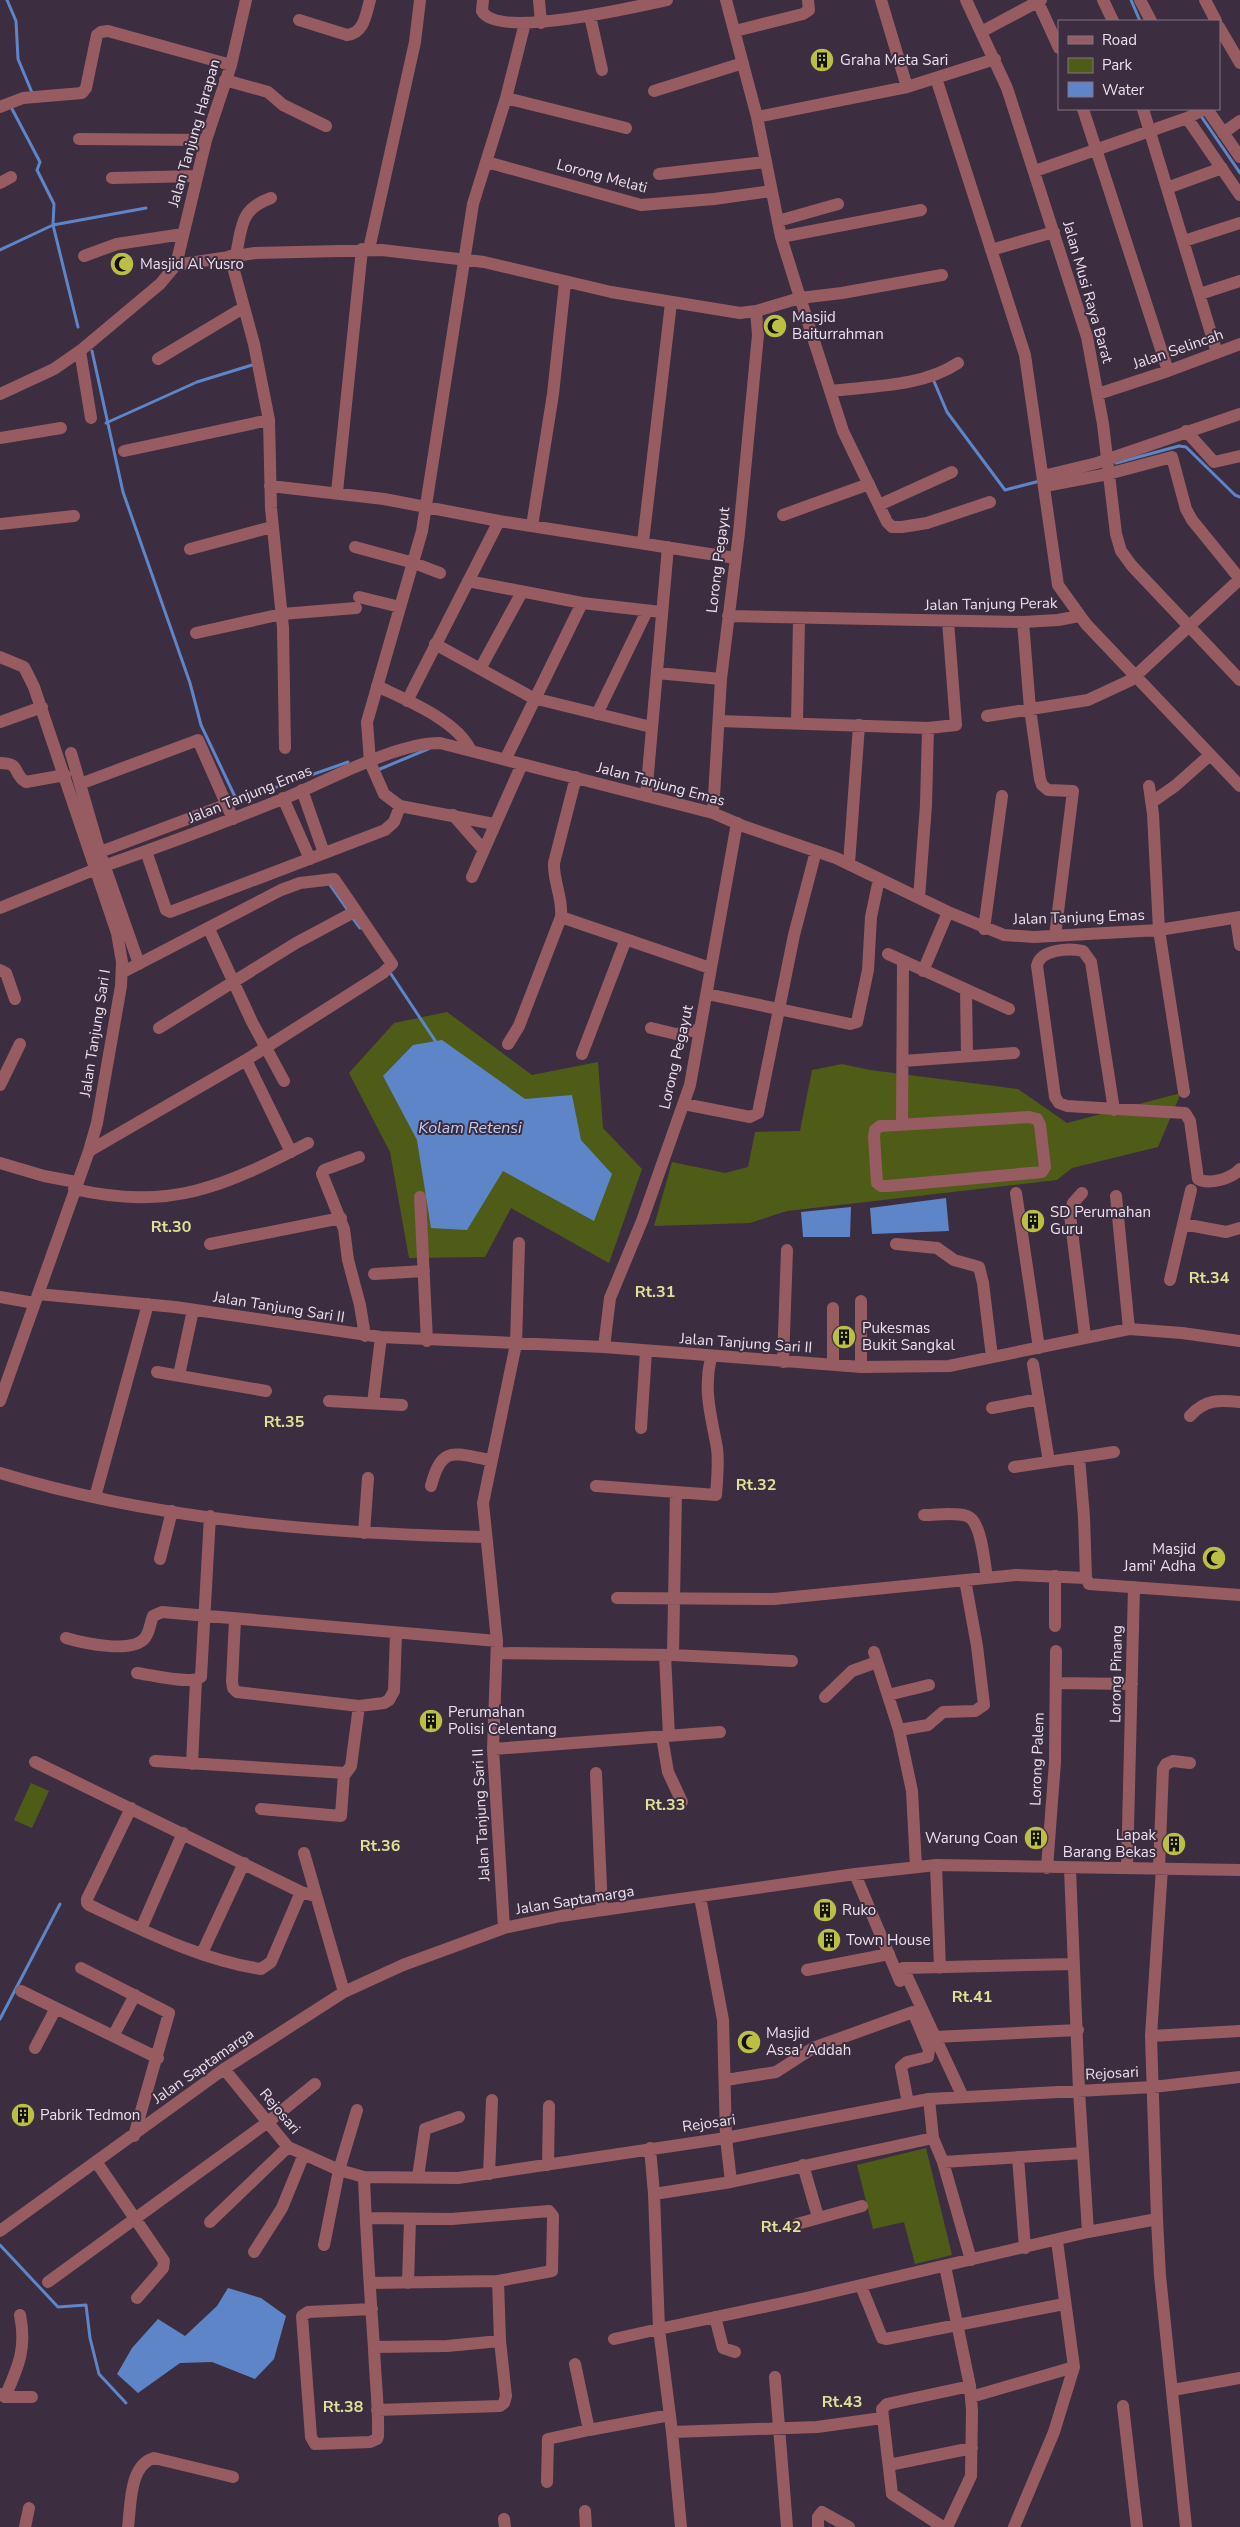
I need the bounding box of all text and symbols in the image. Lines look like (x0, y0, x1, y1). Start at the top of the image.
legend (1058, 20, 1220, 110)
text: Road (1102, 30, 1137, 50)
building icon: Graha Meta Sari (809, 47, 835, 73)
place label: Graha Meta Sari (840, 50, 948, 70)
text: Park (1102, 55, 1132, 75)
street label: Jalan Tanjung Harapan (163, 57, 225, 210)
text: Water (1102, 80, 1145, 100)
street label: Lorong Melati (554, 154, 650, 198)
street label: Jalan Musi Raya Barat (1058, 218, 1118, 366)
mosque icon: Masjid Al Yusro (109, 251, 135, 277)
place label: Masjid Al Yusro (140, 254, 244, 274)
place label: Masjid Baiturrahman (792, 307, 884, 344)
mosque icon: Masjid Baiturrahman (762, 313, 788, 339)
street label: Jalan Selincah (1129, 324, 1226, 374)
street label: Lorong Pegayut (702, 505, 734, 614)
street label: Jalan Tanjung Perak (923, 593, 1058, 615)
street label: Jalan Tanjung Emas (594, 757, 727, 811)
street label: Jalan Tanjung Emas (184, 760, 315, 828)
street label: Jalan Tanjung Emas (1012, 905, 1145, 929)
street label: Jalan Tanjung Sari I (75, 968, 115, 1099)
street label: Lorong Pegayut (654, 1002, 698, 1111)
water label: Kolam Retensi (418, 1117, 522, 1139)
place label: SD Perumahan Guru (1050, 1202, 1151, 1239)
building icon: SD Perumahan Guru (1020, 1208, 1046, 1234)
district label: Rt.30 (151, 1216, 191, 1238)
district label: Rt.34 (1189, 1267, 1230, 1289)
district label: Rt.31 (635, 1281, 675, 1303)
street label: Jalan Tanjung Sari II (211, 1287, 346, 1327)
place label: Pukesmas Bukit Sangkal (862, 1318, 956, 1355)
building icon: Pukesmas Bukit Sangkal (831, 1324, 857, 1350)
street label: Jalan Tanjung Sari II (678, 1328, 813, 1358)
district label: Rt.35 (264, 1411, 304, 1433)
district label: Rt.32 (736, 1474, 776, 1496)
place label: Masjid Jami' Adha (1123, 1539, 1196, 1576)
mosque icon: Masjid Jami' Adha (1201, 1545, 1227, 1571)
street label: Lorong Pinang (1105, 1625, 1127, 1723)
place label: Perumahan Polisi Celentang (448, 1702, 557, 1739)
building icon: Perumahan Polisi Celentang (418, 1708, 444, 1734)
street label: Lorong Palem (1025, 1712, 1049, 1806)
street label: Jalan Tanjung Sari II (468, 1748, 495, 1883)
district label: Rt.33 (645, 1794, 685, 1816)
building icon: Warung Coan (1023, 1825, 1049, 1851)
place label: Lapak Barang Bekas (1063, 1825, 1156, 1862)
place label: Warung Coan (925, 1828, 1018, 1848)
building icon: Lapak Barang Bekas (1161, 1831, 1187, 1857)
district label: Rt.36 (360, 1835, 400, 1857)
street label: Jalan Saptamarga (513, 1881, 636, 1919)
building icon: Ruko (812, 1897, 838, 1923)
place label: Ruko (842, 1900, 876, 1920)
building icon: Town House (816, 1927, 842, 1953)
place label: Town House (846, 1930, 930, 1950)
district label: Rt.41 (952, 1986, 992, 2008)
place label: Masjid Assa' Addah (766, 2023, 851, 2060)
street label: Jalan Saptamarga (148, 2024, 258, 2109)
mosque icon: Masjid Assa' Addah (736, 2029, 762, 2055)
street label: Rejosari (1085, 2062, 1139, 2084)
street label: Rejosari (255, 2084, 305, 2138)
building icon: Pabrik Tedmon (10, 2102, 36, 2128)
place label: Pabrik Tedmon (40, 2105, 140, 2125)
street label: Rejosari (681, 2109, 737, 2137)
district label: Rt.42 (761, 2216, 801, 2238)
district label: Rt.43 (822, 2391, 862, 2413)
district label: Rt.38 (323, 2396, 363, 2418)

